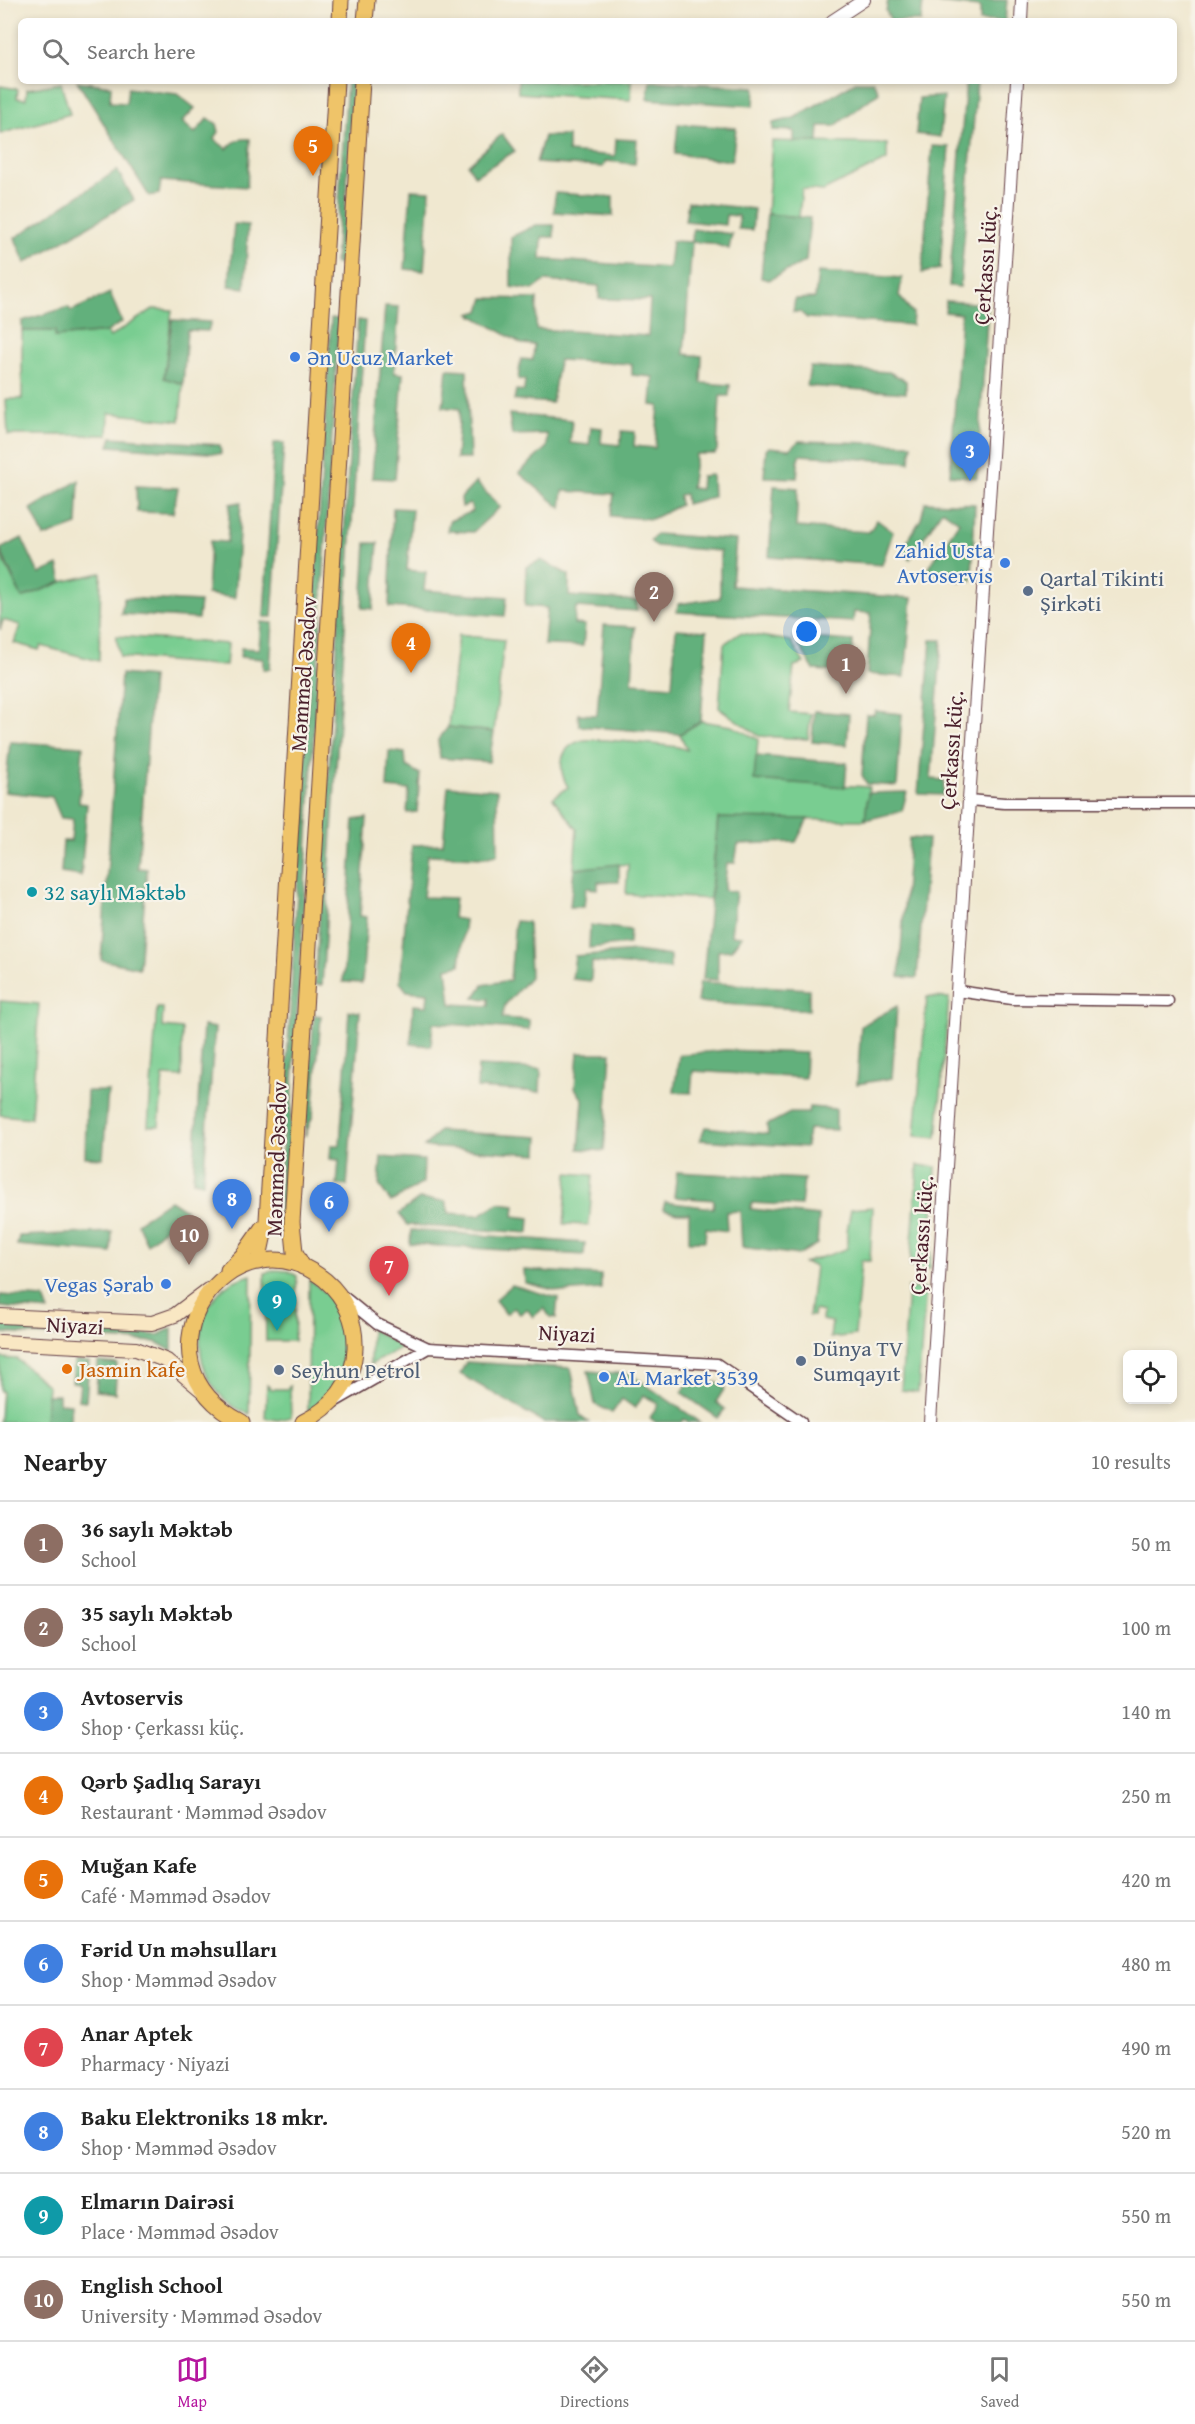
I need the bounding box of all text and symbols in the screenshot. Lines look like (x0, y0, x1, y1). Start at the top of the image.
search box (18, 18, 1177, 84)
icon: search (39, 35, 72, 68)
text: Search here (87, 35, 196, 67)
pin: 5 (294, 126, 332, 176)
street label: Çerkassı küç. (965, 204, 1005, 326)
place label: Ən Ucuz Market (307, 341, 454, 373)
marker: Ən Ucuz Market (288, 350, 302, 364)
pin: 3 (950, 432, 990, 481)
place label: Zahid Usta Avtoservis (894, 534, 994, 591)
marker: Zahid Usta Avtoservis (998, 556, 1012, 570)
place label: Qartal Tikinti Şirkәti (1040, 562, 1164, 619)
pin: 2 (634, 572, 674, 622)
marker: Qartal Tikinti Şirkәti (1021, 584, 1035, 598)
street label: Məmməd Əsədov (282, 595, 324, 753)
your location (792, 617, 821, 646)
pin: 4 (392, 624, 430, 673)
pin: 1 (826, 644, 866, 694)
street label: Çerkassı küç. (931, 689, 971, 811)
place label: 32 saylı Məktəb (44, 876, 186, 908)
marker: 32 saylı Məktəb (25, 885, 39, 899)
street label: Məmməd Əsədov (257, 1081, 295, 1237)
street label: Çerkassı küç. (901, 1174, 941, 1296)
pin: 8 (212, 1180, 252, 1229)
pin: 6 (310, 1182, 348, 1232)
pin: 10 (170, 1216, 208, 1265)
pin: 7 (370, 1246, 408, 1296)
place label: Vegas Şərab (44, 1268, 154, 1300)
marker: Vegas Şərab (159, 1277, 173, 1291)
pin: 9 (258, 1282, 296, 1331)
street label: Niyazi (46, 1308, 104, 1342)
street label: Niyazi (538, 1316, 596, 1350)
place label: Dünya TV Sumqayıt (813, 1332, 903, 1389)
map controls (1123, 1350, 1177, 1404)
button: locate (1123, 1350, 1177, 1404)
place label: Jasmin kafe (76, 1353, 185, 1385)
place label: Seyhun Petrol (291, 1354, 421, 1386)
marker: Dünya TV Sumqayıt (794, 1354, 808, 1368)
place label: AL Market 3539 (616, 1361, 758, 1393)
marker: Jasmin kafe (60, 1362, 74, 1376)
marker: Seyhun Petrol (272, 1363, 286, 1377)
marker: AL Market 3539 (597, 1370, 611, 1384)
text: Nearby (24, 1442, 107, 1481)
text: 10 results (1091, 1447, 1171, 1476)
text: 36 saylı Məktəb (81, 1513, 233, 1545)
text: 1 (38, 1529, 49, 1558)
text: 50 m (1131, 1529, 1171, 1558)
text: School (81, 1545, 137, 1574)
text: 35 saylı Məktəb (81, 1597, 233, 1629)
text: 2 (38, 1613, 49, 1642)
text: 100 m (1121, 1613, 1171, 1642)
text: School (81, 1629, 137, 1658)
text: Avtoservis (81, 1681, 183, 1713)
text: 3 (38, 1697, 49, 1726)
text: 140 m (1121, 1697, 1171, 1726)
text: Shop · Çerkassı küç. (81, 1713, 244, 1742)
text: Qәrb Şadlıq Sarayı (81, 1765, 261, 1797)
text: 4 (38, 1781, 49, 1810)
text: 250 m (1121, 1781, 1171, 1810)
text: Restaurant · Məmməd Əsədov (81, 1797, 327, 1826)
text: Muğan Kafe (81, 1849, 197, 1881)
text: 5 (38, 1865, 49, 1894)
text: 420 m (1121, 1865, 1171, 1894)
text: Café · Məmməd Əsədov (81, 1881, 271, 1910)
text: Fərid Un məhsulları (81, 1933, 277, 1965)
text: 6 (38, 1949, 49, 1978)
text: 480 m (1121, 1949, 1171, 1978)
text: Shop · Məmməd Əsədov (81, 1965, 277, 1994)
text: Anar Aptek (81, 2017, 193, 2049)
text: 7 (38, 2033, 49, 2062)
text: 490 m (1121, 2033, 1171, 2062)
text: Pharmacy · Niyazi (81, 2049, 230, 2078)
text: Baku Elektroniks 18 mkr. (81, 2101, 328, 2133)
text: 8 (38, 2117, 49, 2146)
text: 520 m (1121, 2117, 1171, 2146)
text: Shop · Məmməd Əsədov (81, 2133, 277, 2162)
text: Elmarın Dairəsi (81, 2185, 234, 2217)
text: 9 (38, 2201, 49, 2230)
text: 550 m (1121, 2201, 1171, 2230)
text: Place · Məmməd Əsədov (81, 2217, 279, 2246)
text: English School (81, 2269, 223, 2301)
text: 10 (33, 2285, 54, 2314)
text: 550 m (1121, 2285, 1171, 2314)
text: University · Məmməd Əsədov (81, 2301, 322, 2330)
tab: Map (176, 2353, 209, 2413)
tab: Directions (560, 2353, 629, 2413)
tab: Saved (980, 2353, 1019, 2413)

